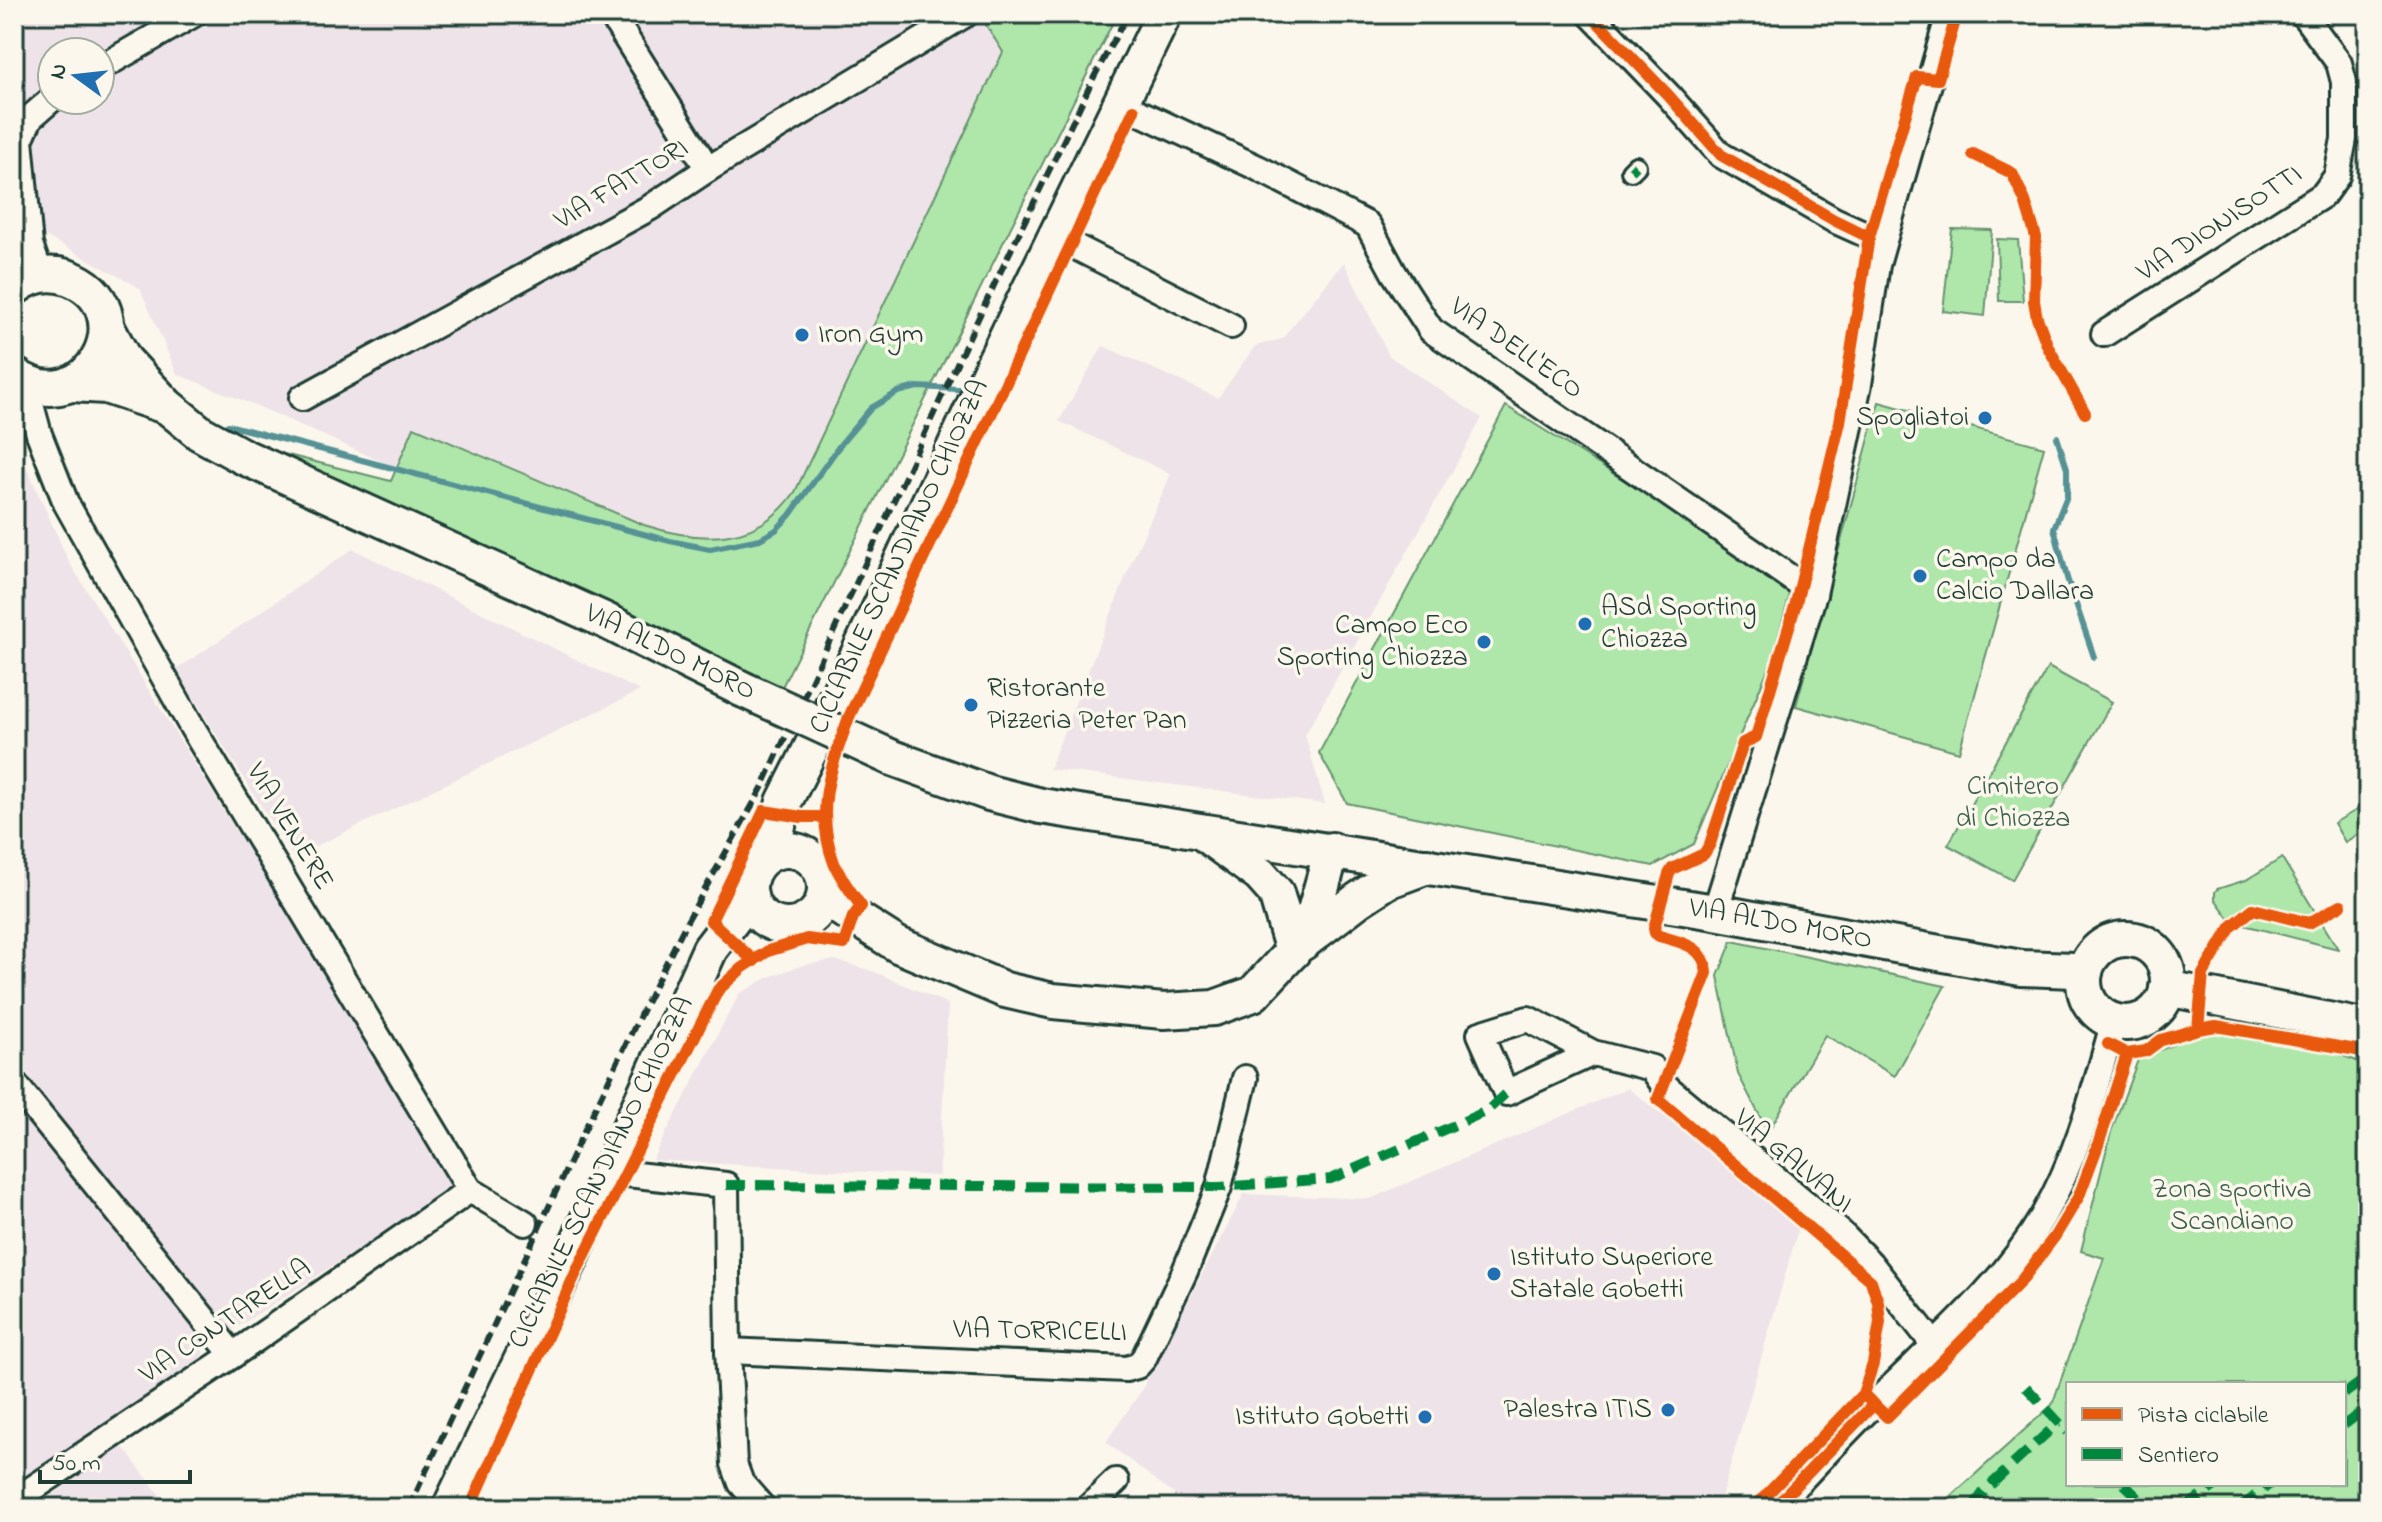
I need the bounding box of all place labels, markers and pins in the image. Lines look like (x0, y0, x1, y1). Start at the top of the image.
place label: Iron Gym (818, 315, 923, 356)
marker: Iron Gym (793, 326, 811, 344)
place label: Spogliatoi (1856, 398, 1969, 439)
marker: Spogliatoi (1976, 409, 1994, 427)
place label: Campo da Calcio Dallara (1936, 540, 2094, 613)
marker: Campo da Calcio Dallara (1911, 567, 1929, 585)
place label: ASd Sporting Chiozza (1601, 588, 1756, 661)
place label: Campo Eco Sporting Chiozza (1277, 606, 1468, 679)
marker: ASd Sporting Chiozza (1576, 615, 1594, 633)
marker: Campo Eco Sporting Chiozza (1475, 633, 1493, 651)
place label: Ristorante Pizzeria Peter Pan (987, 669, 1187, 742)
marker: Ristorante Pizzeria Peter Pan (962, 696, 980, 714)
place label: Istituto Superiore Statale Gobetti (1510, 1238, 1713, 1311)
marker: Istituto Superiore Statale Gobetti (1485, 1265, 1503, 1283)
place label: Palestra ITIS (1503, 1390, 1652, 1431)
place label: Istituto Gobetti (1235, 1397, 1409, 1438)
marker: Palestra ITIS (1659, 1401, 1677, 1419)
marker: Istituto Gobetti (1416, 1408, 1434, 1426)

